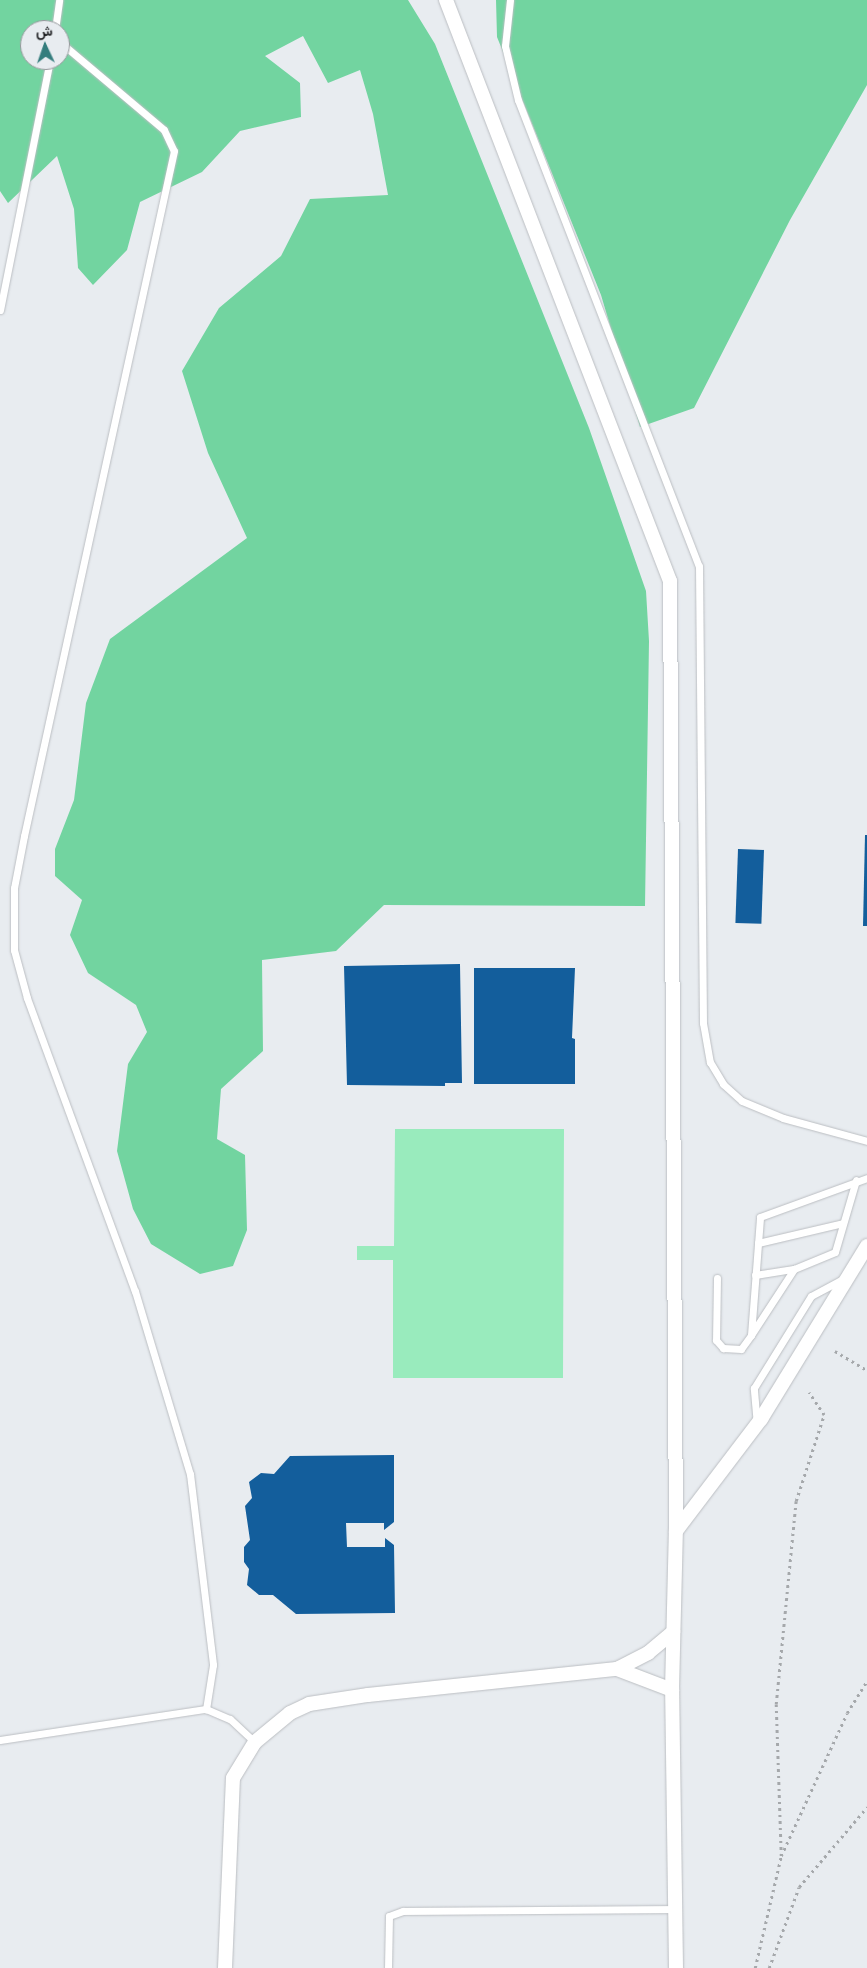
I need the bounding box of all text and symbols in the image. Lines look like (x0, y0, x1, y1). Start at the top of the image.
north arrow (20, 20, 70, 70)
text: ش (35, 23, 53, 39)

